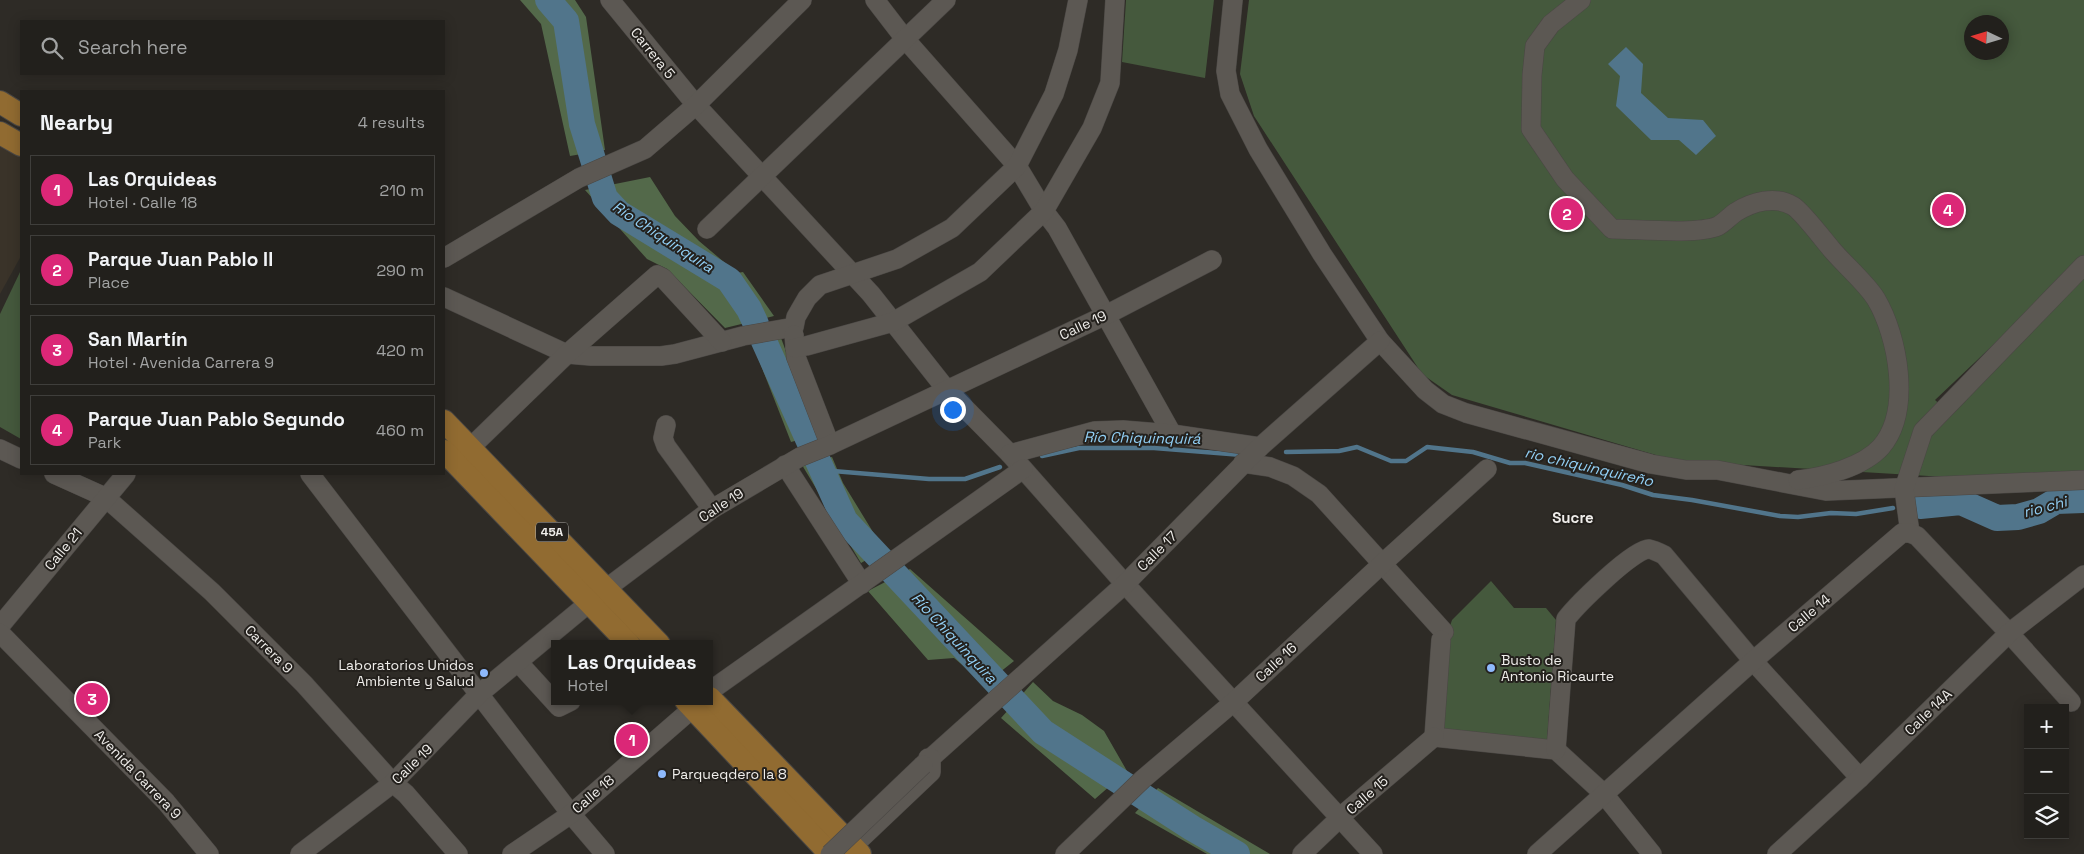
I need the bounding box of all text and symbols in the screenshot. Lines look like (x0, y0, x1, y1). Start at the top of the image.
north arrow (1964, 15, 2009, 60)
search box (20, 20, 445, 75)
street label: Carrera 5 (627, 24, 679, 82)
icon: search (38, 34, 66, 62)
text: Search here (78, 35, 188, 60)
text: Nearby (40, 109, 113, 136)
text: 4 results (358, 112, 425, 133)
text: Las Orquideas (88, 167, 217, 192)
text: 1 (53, 180, 61, 201)
text: 210 m (380, 180, 424, 201)
pin: 4 (1932, 191, 1964, 229)
text: Hotel · Calle 18 (88, 192, 197, 213)
pin: 2 (1551, 195, 1583, 233)
water label: Río Chiquinquira (609, 197, 718, 277)
text: Parque Juan Pablo II (88, 247, 273, 272)
text: 2 (52, 260, 62, 281)
text: 290 m (376, 260, 424, 281)
text: Place (88, 272, 130, 293)
street label: Calle 19 (1056, 306, 1110, 344)
text: San Martín (88, 327, 188, 352)
text: 3 (52, 340, 62, 361)
text: 420 m (376, 340, 424, 361)
text: Hotel · Avenida Carrera 9 (88, 352, 274, 373)
your location (940, 397, 966, 423)
text: Parque Juan Pablo Segundo (88, 407, 345, 432)
text: 4 (52, 420, 62, 441)
text: 460 m (376, 420, 424, 441)
water label: Río Chiquinquirá (1083, 427, 1201, 448)
text: Park (88, 432, 121, 453)
water label: rio chiquinquireño (1523, 442, 1656, 491)
street label: Calle 19 (695, 484, 747, 526)
water label: rio chi (2021, 491, 2071, 521)
district label: Sucre (1552, 508, 1594, 527)
road number: 45A (536, 522, 568, 542)
street label: Calle 21 (40, 524, 86, 574)
street label: Calle 17 (1133, 527, 1181, 575)
water label: Río Chiquinquira (908, 588, 1001, 687)
street label: Calle 14 (1784, 590, 1834, 636)
street label: Carrera 9 (241, 621, 297, 677)
street label: Calle 16 (1251, 638, 1301, 686)
popup (551, 640, 713, 705)
text: Las Orquideas (568, 650, 696, 675)
place label: Busto de Antonio Ricaurte (1501, 651, 1614, 685)
place label: Laboratorios Unidos Ambiente y Salud (338, 656, 474, 690)
marker: Busto de Antonio Ricaurte (1485, 662, 1497, 674)
marker: Laboratorios Unidos Ambiente y Salud (478, 667, 490, 679)
text: Hotel (568, 675, 608, 696)
pin: 3 (76, 680, 108, 718)
street label: Calle 14A (1900, 685, 1956, 739)
map controls (2024, 704, 2069, 839)
button: + (2024, 704, 2069, 749)
pin: 1 (616, 721, 648, 759)
street label: Avenida Carrera 9 (91, 725, 185, 823)
street label: Calle 19 (388, 740, 436, 788)
button: − (2024, 749, 2069, 794)
place label: Parqueqdero la 8 (672, 765, 787, 783)
marker: Parqueqdero la 8 (656, 768, 668, 780)
street label: Calle 18 (568, 771, 618, 817)
street label: Calle 15 (1342, 772, 1392, 818)
button: layers (2024, 794, 2069, 839)

